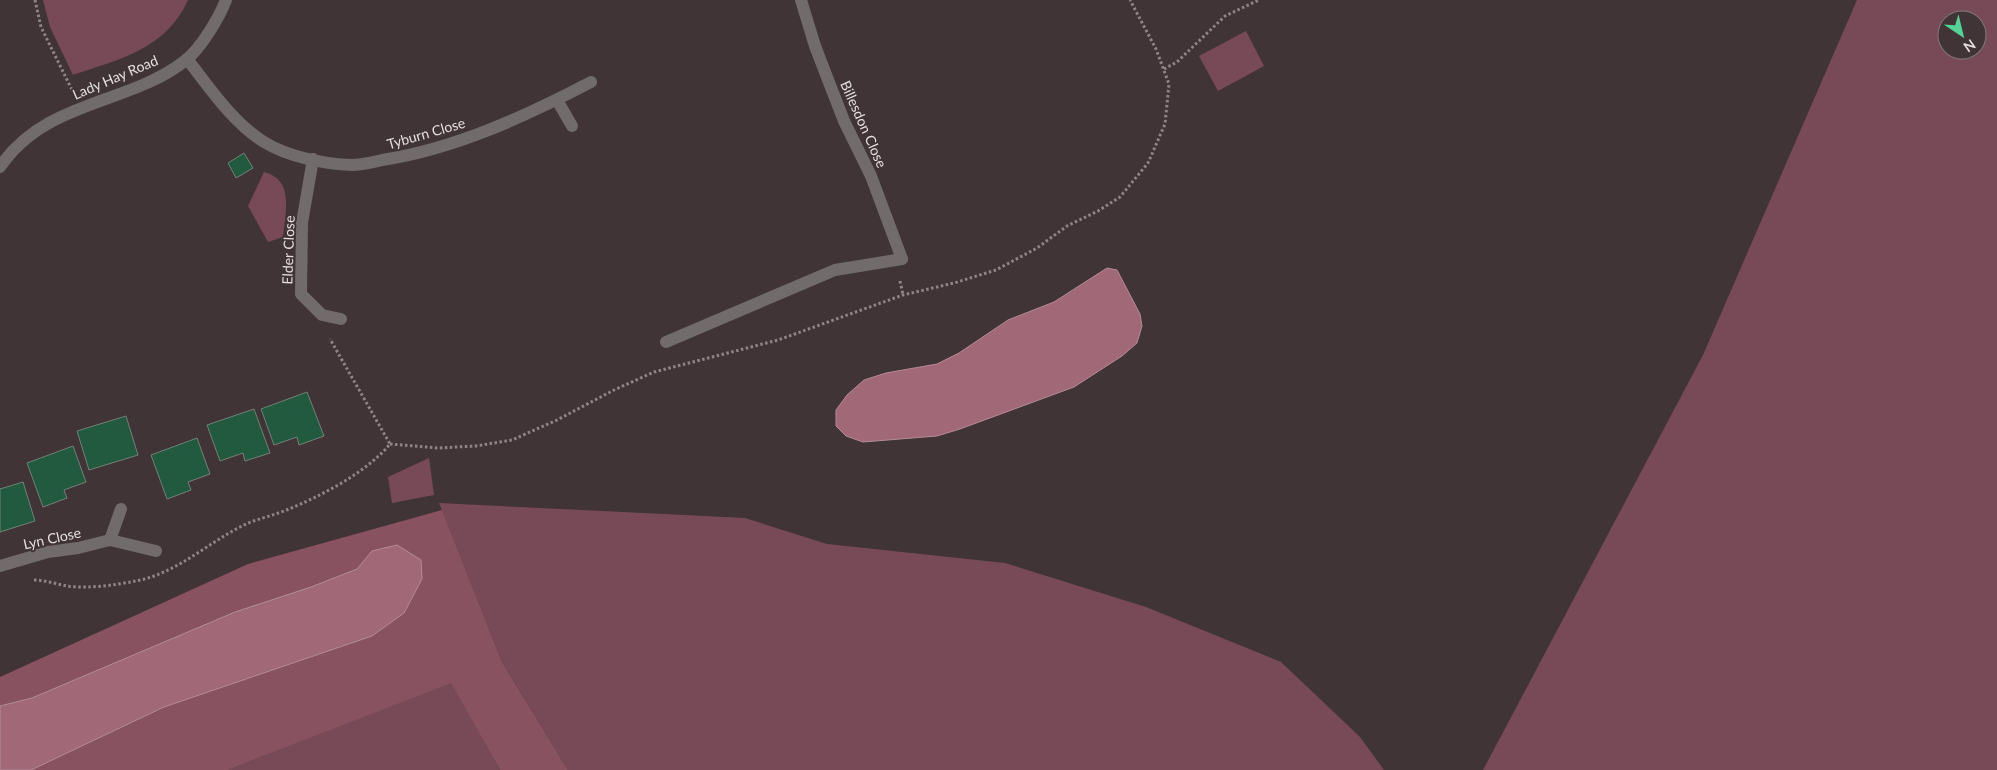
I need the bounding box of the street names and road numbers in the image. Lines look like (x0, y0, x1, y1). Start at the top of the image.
street label: Lady Hay Road (70, 51, 160, 103)
street label: Billesdon Close (837, 78, 891, 170)
street label: Tyburn Close (385, 114, 467, 152)
street label: Elder Close (278, 215, 298, 285)
street label: Lyn Close (22, 524, 82, 552)

